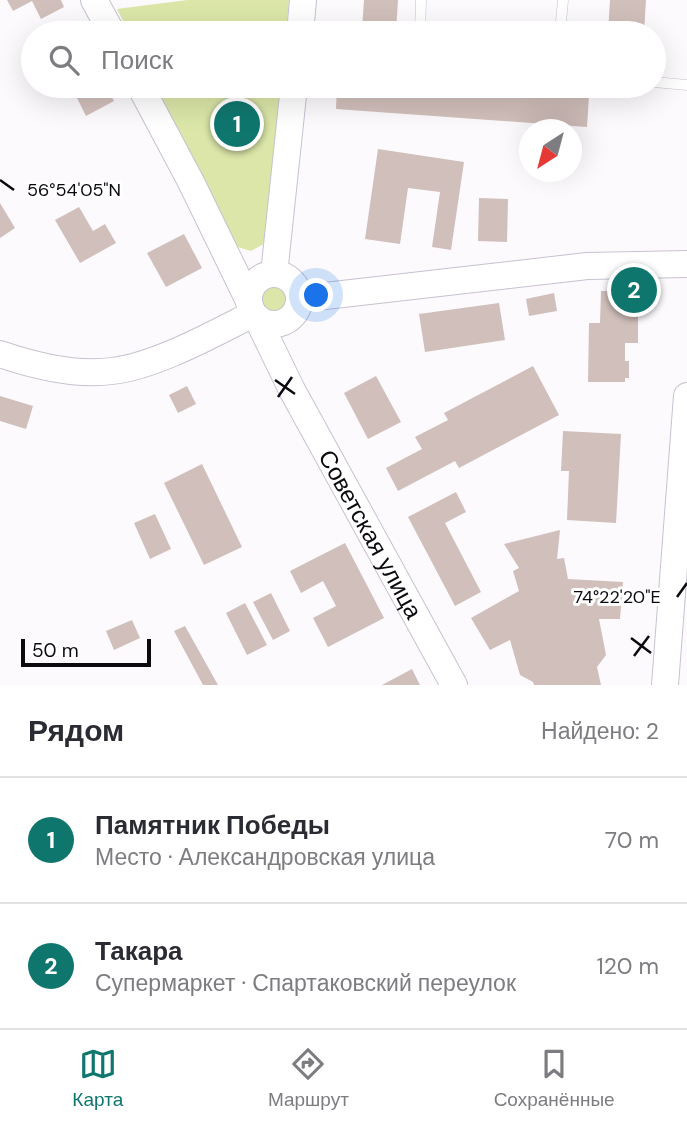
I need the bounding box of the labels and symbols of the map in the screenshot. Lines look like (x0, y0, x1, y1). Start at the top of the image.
pin: 1 (214, 98, 260, 150)
north arrow (519, 119, 582, 182)
text: 56°54'05"N (27, 178, 121, 202)
pin: 2 (611, 264, 657, 316)
your location (299, 278, 333, 312)
street label: Советская улица (312, 444, 430, 624)
text: 74°22'20"E (573, 585, 661, 609)
scale bar (21, 636, 150, 668)

